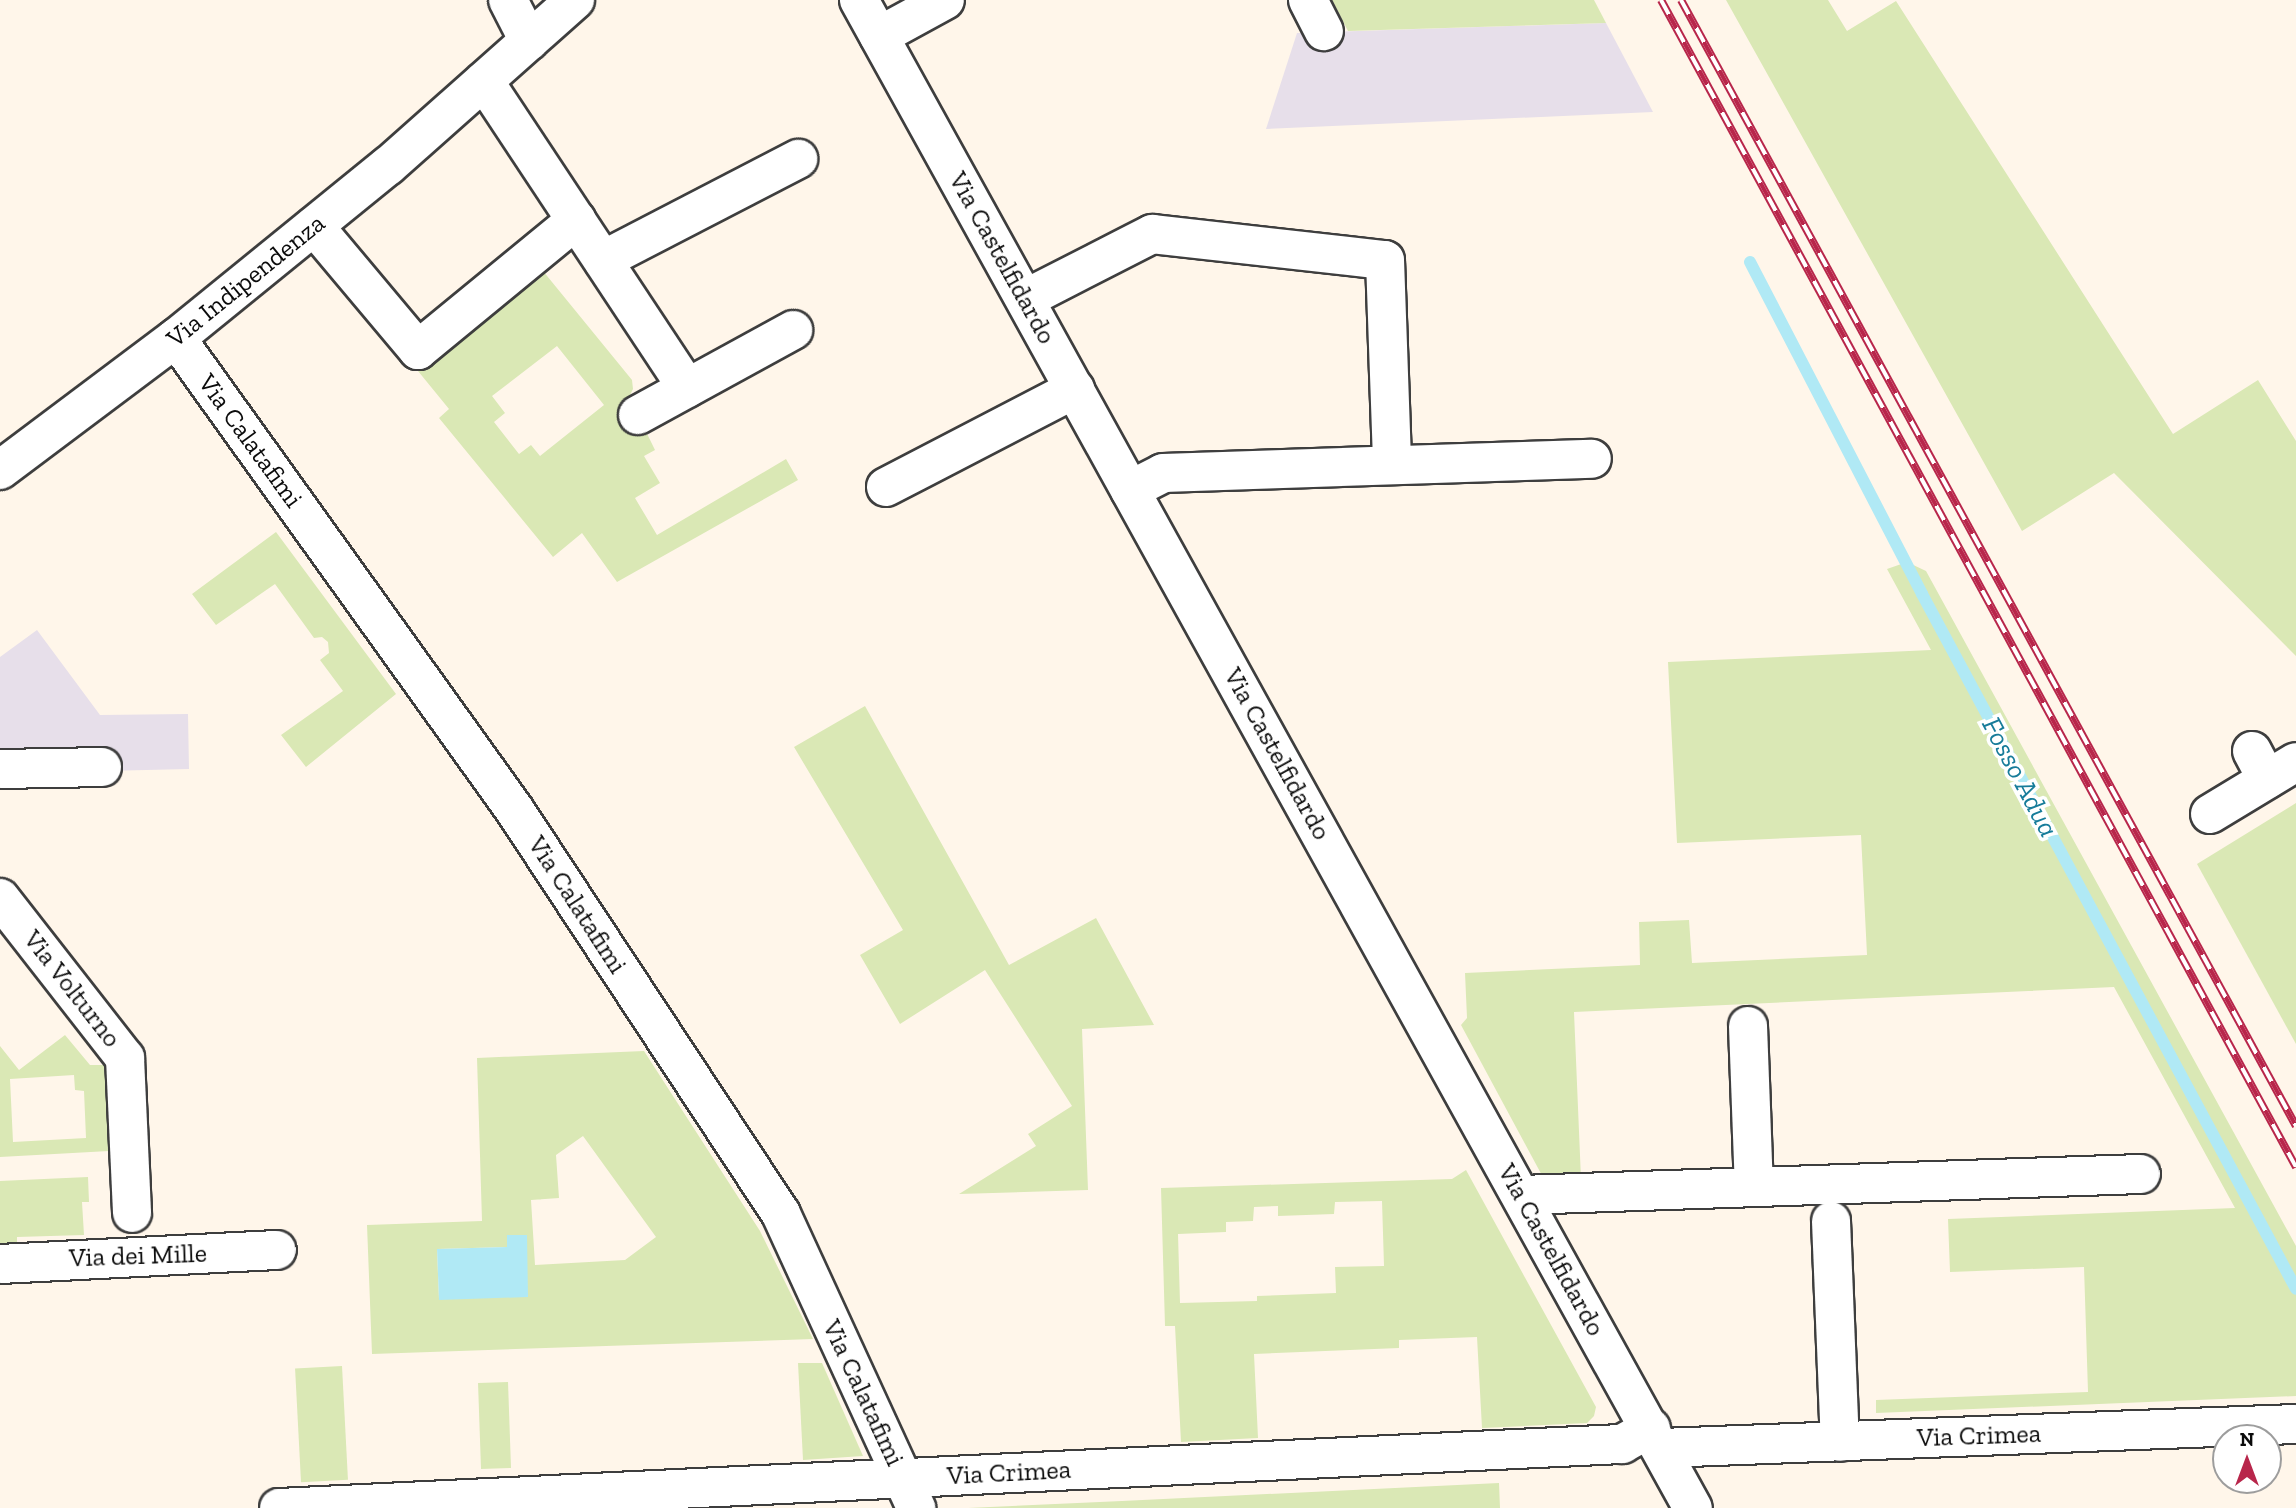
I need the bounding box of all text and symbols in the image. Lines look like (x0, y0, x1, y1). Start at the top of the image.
street label: Via Castelfidardo (942, 167, 1062, 349)
street label: Via Indipendenza (161, 208, 331, 354)
street label: Via Calatafimi (191, 368, 309, 514)
street label: Via Castelfidardo (1217, 663, 1337, 845)
water label: Fosso Adua (1974, 711, 2066, 843)
street label: Via Calatafimi (521, 830, 633, 980)
street label: Via Volturno (16, 924, 128, 1054)
street label: Via Castelfidardo (1491, 1159, 1611, 1341)
street label: Via dei Mille (68, 1238, 208, 1274)
street label: Via Calatafimi (816, 1315, 910, 1471)
street label: Via Crimea (1916, 1418, 2042, 1454)
north arrow (2212, 1424, 2282, 1494)
text: N (2240, 1428, 2254, 1451)
street label: Via Crimea (946, 1454, 1072, 1492)

